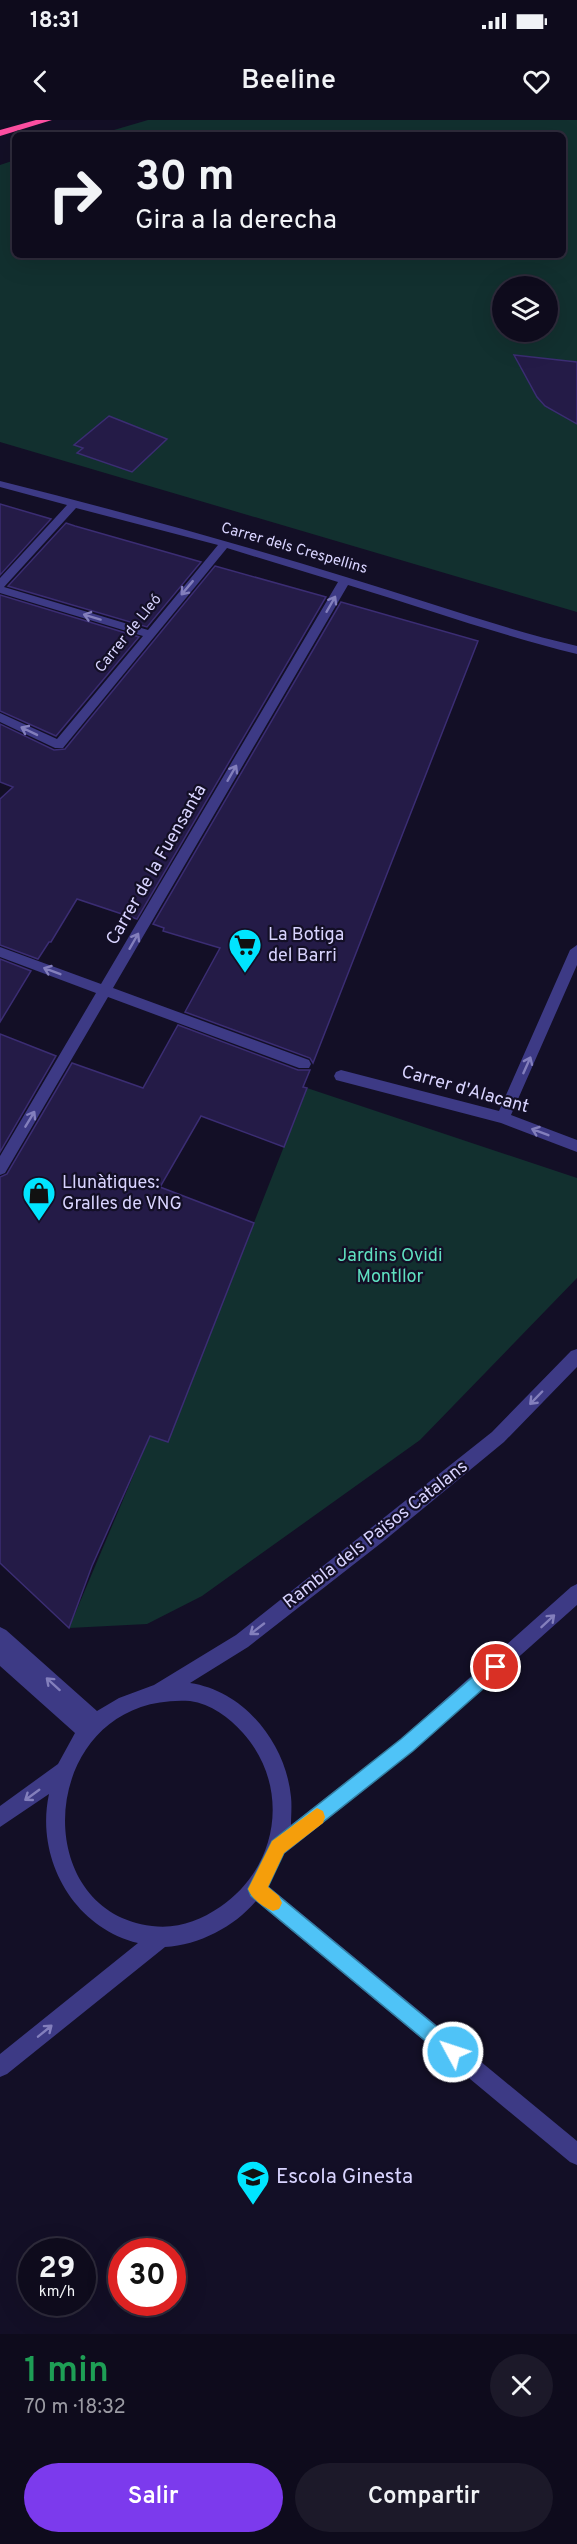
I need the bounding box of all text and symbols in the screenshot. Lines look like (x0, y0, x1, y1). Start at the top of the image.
text: 18:31 (30, 8, 80, 35)
text: Beeline (241, 64, 336, 98)
icon: back (24, 65, 57, 98)
icon: heart (520, 65, 553, 98)
text: 30 m (135, 152, 234, 205)
icon: right (36, 156, 114, 234)
text: Gira a la derecha (135, 204, 337, 238)
map controls (492, 276, 558, 342)
button: layers (492, 276, 558, 342)
street label: Carrer dels Crespellins (218, 519, 370, 579)
one-way arrow (180, 580, 194, 595)
street label: Carrer de Lleó (92, 591, 166, 677)
one-way arrow (325, 596, 337, 613)
one-way arrow (83, 611, 102, 622)
one-way arrow (21, 725, 39, 736)
one-way arrow (227, 765, 239, 782)
street label: Carrer de la Fuensanta (102, 781, 212, 949)
place label: La Botiga del Barri (268, 924, 344, 968)
supermarket icon: La Botiga del Barri (227, 927, 263, 974)
one-way arrow (128, 933, 140, 950)
one-way arrow (44, 965, 62, 976)
one-way arrow (522, 1056, 533, 1074)
street label: Carrer d'Alacant (399, 1061, 531, 1119)
one-way arrow (24, 1110, 36, 1127)
one-way arrow (531, 1126, 550, 1137)
place label: Llunàtiques: Gralles de VNG (62, 1172, 182, 1216)
shop icon: Llunàtiques: Gralles de VNG (21, 1175, 57, 1222)
park label: Jardins Ovidi Montllor (337, 1245, 443, 1289)
one-way arrow (529, 1390, 544, 1405)
street label: Rambla dels Països Catalans (279, 1456, 473, 1614)
one-way arrow (540, 1614, 555, 1628)
one-way arrow (249, 1622, 265, 1635)
pin (470, 1641, 521, 1692)
icon: arrive (479, 1650, 512, 1683)
one-way arrow (46, 1677, 61, 1691)
one-way arrow (25, 1788, 41, 1801)
position arrow (421, 2020, 485, 2084)
one-way arrow (37, 2024, 53, 2037)
school or university icon: Escola Ginesta (235, 2159, 271, 2206)
place label: Escola Ginesta (276, 2164, 413, 2191)
speed limit sign: 30 (108, 2238, 186, 2316)
text: 29 (39, 2251, 75, 2288)
text: km/h (39, 2283, 75, 2302)
text: 1 min (24, 2349, 109, 2395)
button: close (490, 2354, 553, 2417)
text: 70 m · 18:32 (24, 2395, 126, 2421)
button: Salir (24, 2463, 283, 2532)
button: Compartir (295, 2463, 553, 2532)

